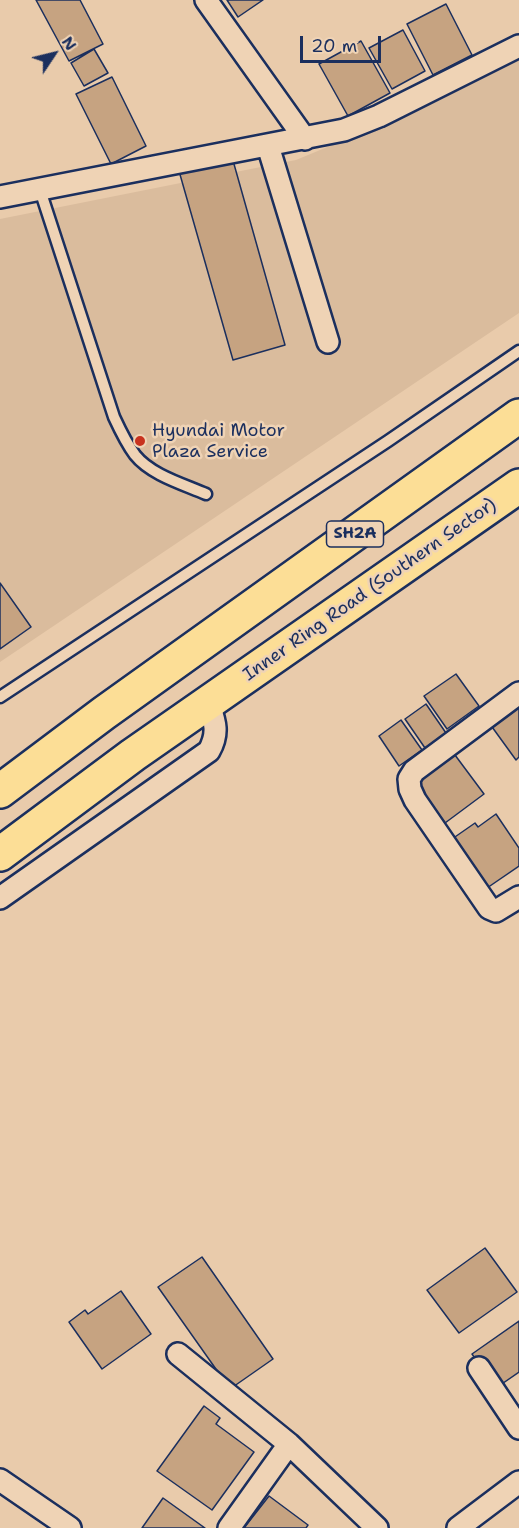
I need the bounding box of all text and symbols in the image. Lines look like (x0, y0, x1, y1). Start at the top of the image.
north arrow (24, 24, 84, 84)
scale bar (303, 24, 384, 62)
text: N (57, 32, 81, 55)
text: 20 m (311, 34, 357, 58)
place label: Hyundai Motor Plaza Service (152, 420, 285, 462)
marker: Hyundai Motor Plaza Service (133, 434, 147, 448)
street label: Inner Ring Road (Southern Sector) (239, 494, 501, 686)
road number: SH2A (326, 521, 384, 547)

